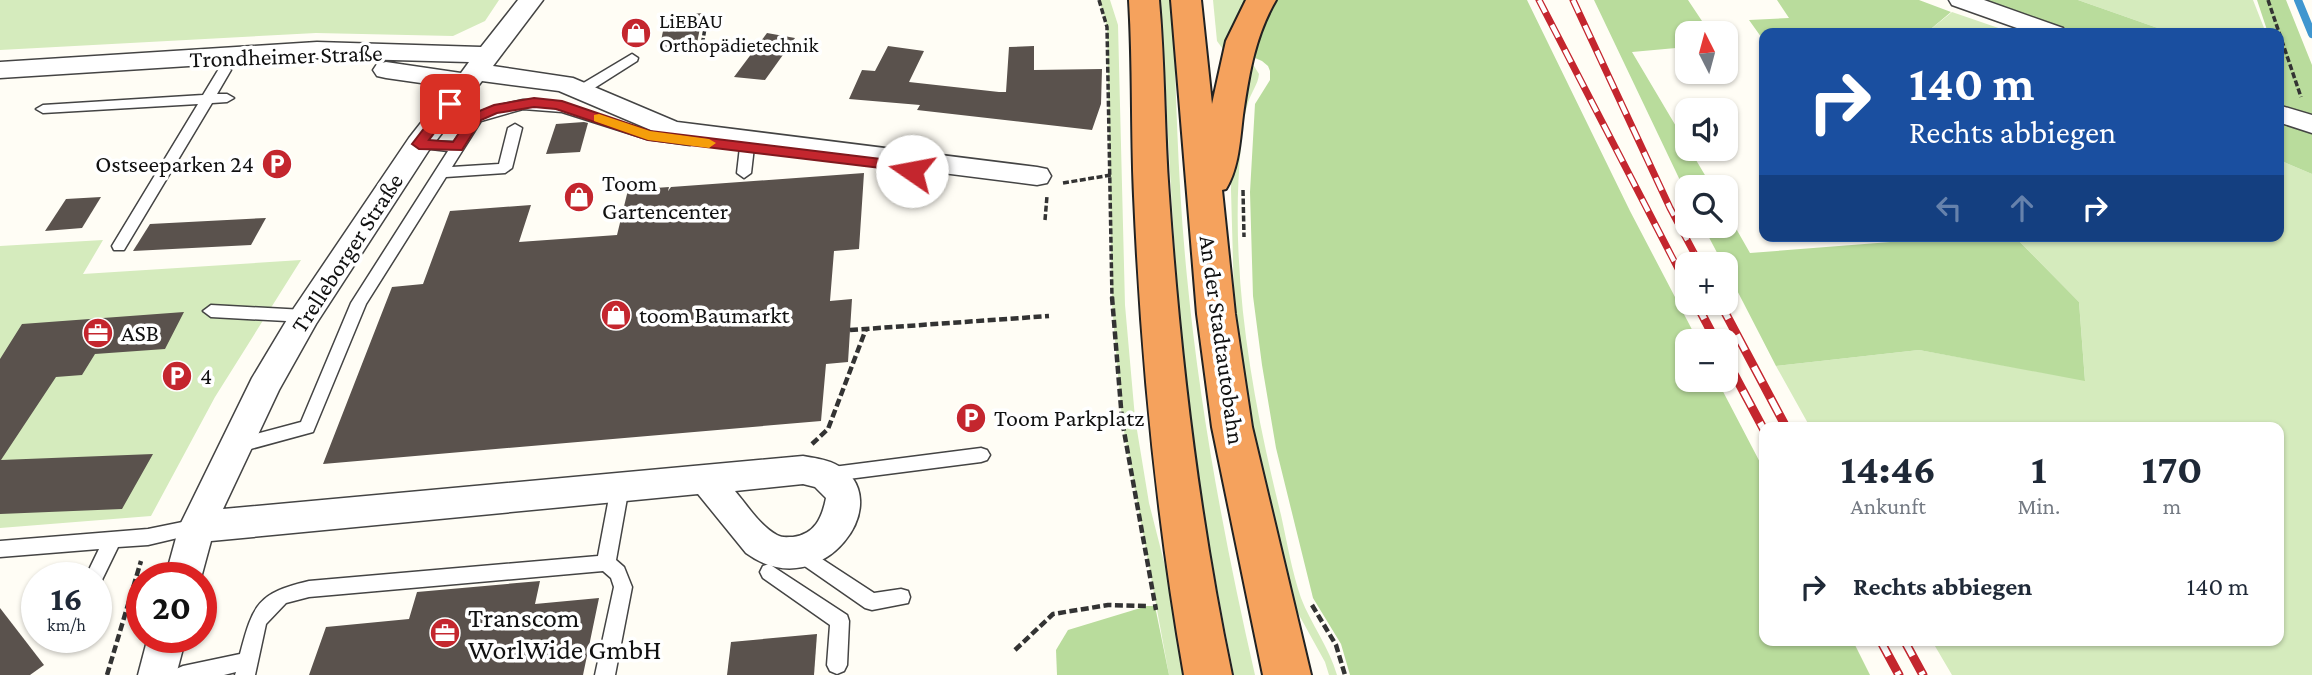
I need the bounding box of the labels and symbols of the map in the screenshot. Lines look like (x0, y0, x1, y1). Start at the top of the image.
place label: LiEBAU Orthopädietechnik (659, 9, 818, 57)
shop icon: LiEBAU Orthopädietechnik (619, 16, 653, 50)
north arrow (1675, 21, 1738, 84)
street label: Trondheimer Straße (189, 39, 383, 72)
pin (420, 74, 480, 134)
position arrow (875, 134, 949, 208)
parking icon: Ostseeparken 24 (260, 147, 294, 181)
place label: Ostseeparken 24 (95, 150, 254, 177)
street label: Trelleborger Straße (285, 168, 408, 337)
place label: Toom Gartencenter (602, 169, 729, 224)
shop icon: Toom Gartencenter (562, 180, 596, 214)
street label: An der Stadtautobahn (1194, 234, 1251, 446)
shop icon: toom Baumarkt (599, 298, 633, 332)
place label: toom Baumarkt (639, 301, 791, 328)
office icon: ASB (81, 316, 115, 350)
place label: ASB (121, 319, 159, 346)
parking icon: 4 (160, 359, 194, 393)
place label: 4 (200, 362, 212, 389)
parking icon: Toom Parkplatz (954, 401, 988, 435)
place label: Toom Parkplatz (994, 404, 1144, 431)
speed limit sign: 20 (126, 562, 217, 653)
place label: Transcom WorlWide GmbH (468, 602, 661, 665)
office icon: Transcom WorlWide GmbH (428, 616, 462, 650)

